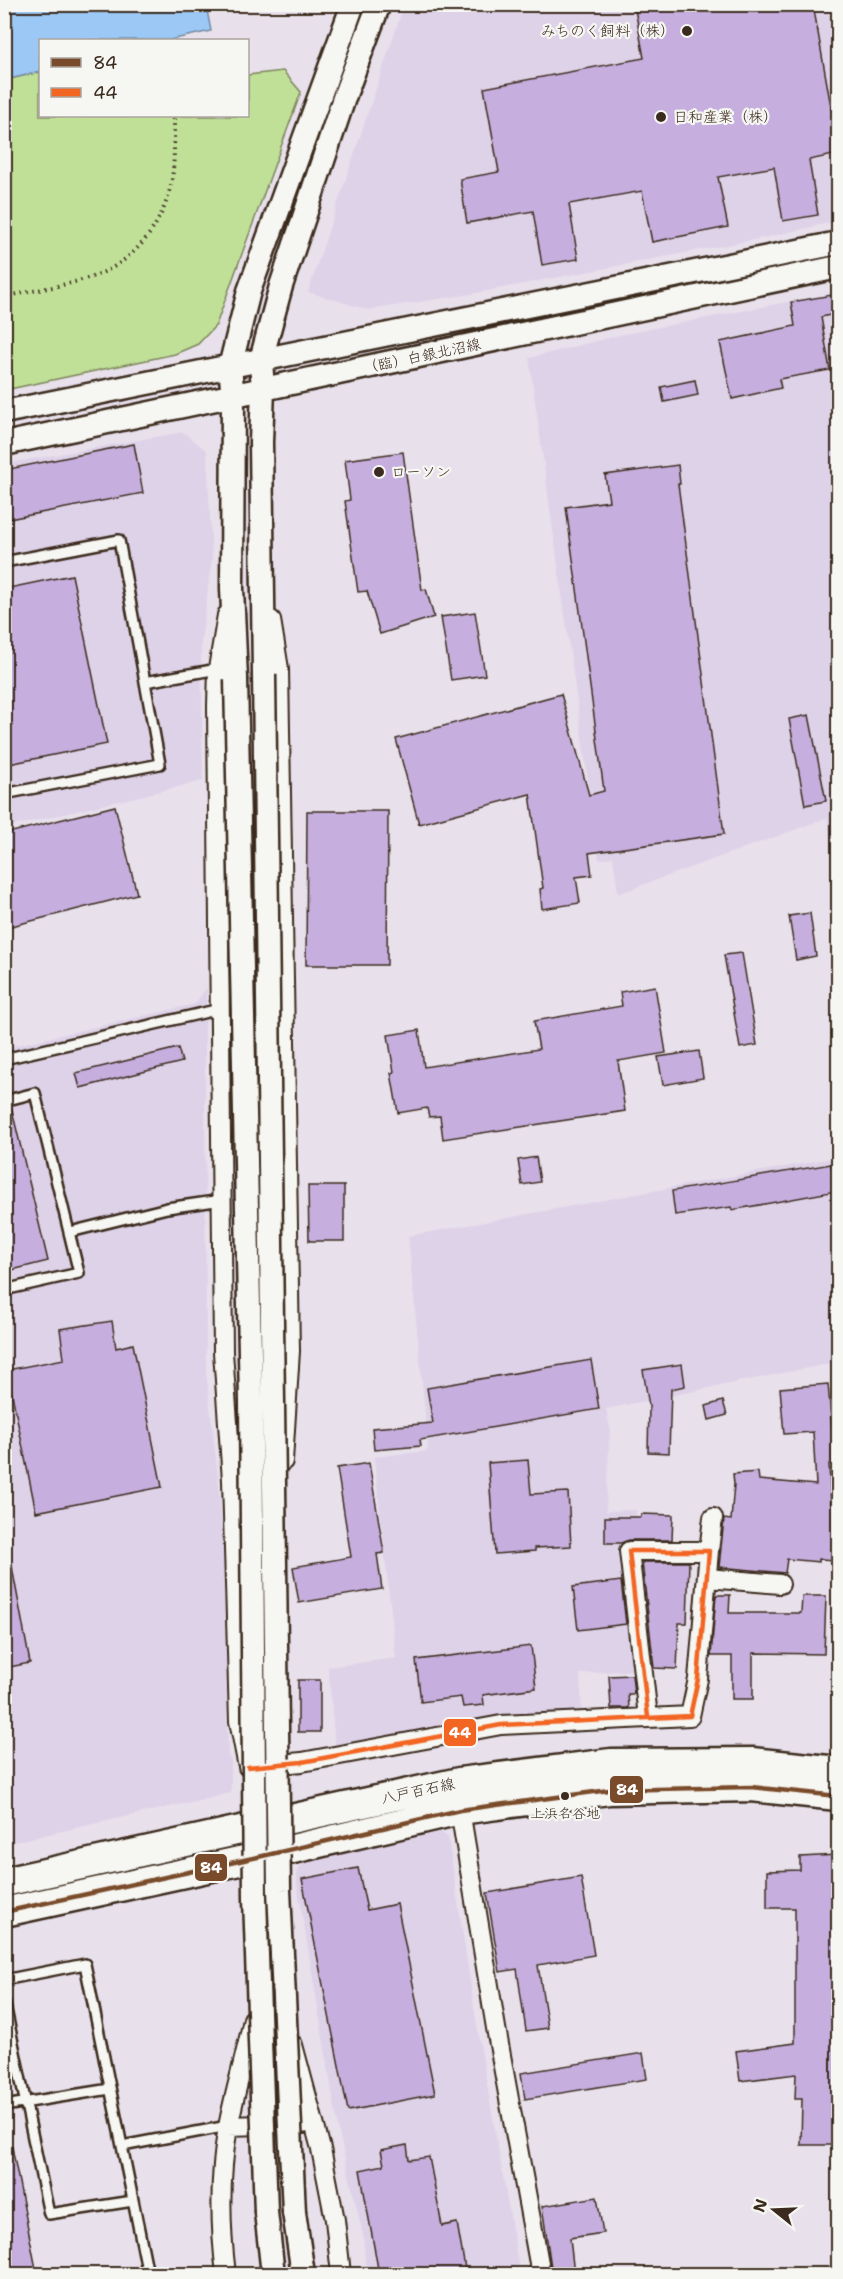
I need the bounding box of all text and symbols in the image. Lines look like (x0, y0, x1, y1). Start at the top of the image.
place label: みちのく飼料（株） (541, 21, 675, 41)
marker: みちのく飼料（株） (680, 24, 694, 38)
legend (39, 39, 249, 117)
text: 84 (93, 51, 117, 75)
text: 44 (93, 81, 118, 105)
place label: 日和産業（株） (673, 107, 778, 127)
marker: 日和産業（株） (654, 110, 668, 124)
street label: （臨）白銀北沼線 (361, 334, 483, 378)
place label: ローソン (391, 462, 451, 482)
marker: ローソン (372, 465, 386, 479)
line badge: 44 (443, 1718, 477, 1747)
text: 44 (449, 1722, 471, 1743)
street label: 八戸百石線 (379, 1773, 457, 1809)
line badge: 84 (609, 1775, 644, 1804)
text: 84 (616, 1779, 638, 1800)
marker: 上浜名谷地 (559, 1790, 571, 1802)
place label: 上浜名谷地 (530, 1804, 600, 1822)
line badge: 84 (194, 1853, 228, 1882)
text: 84 (200, 1857, 222, 1878)
north arrow (744, 2180, 804, 2240)
text: N (748, 2196, 772, 2215)

